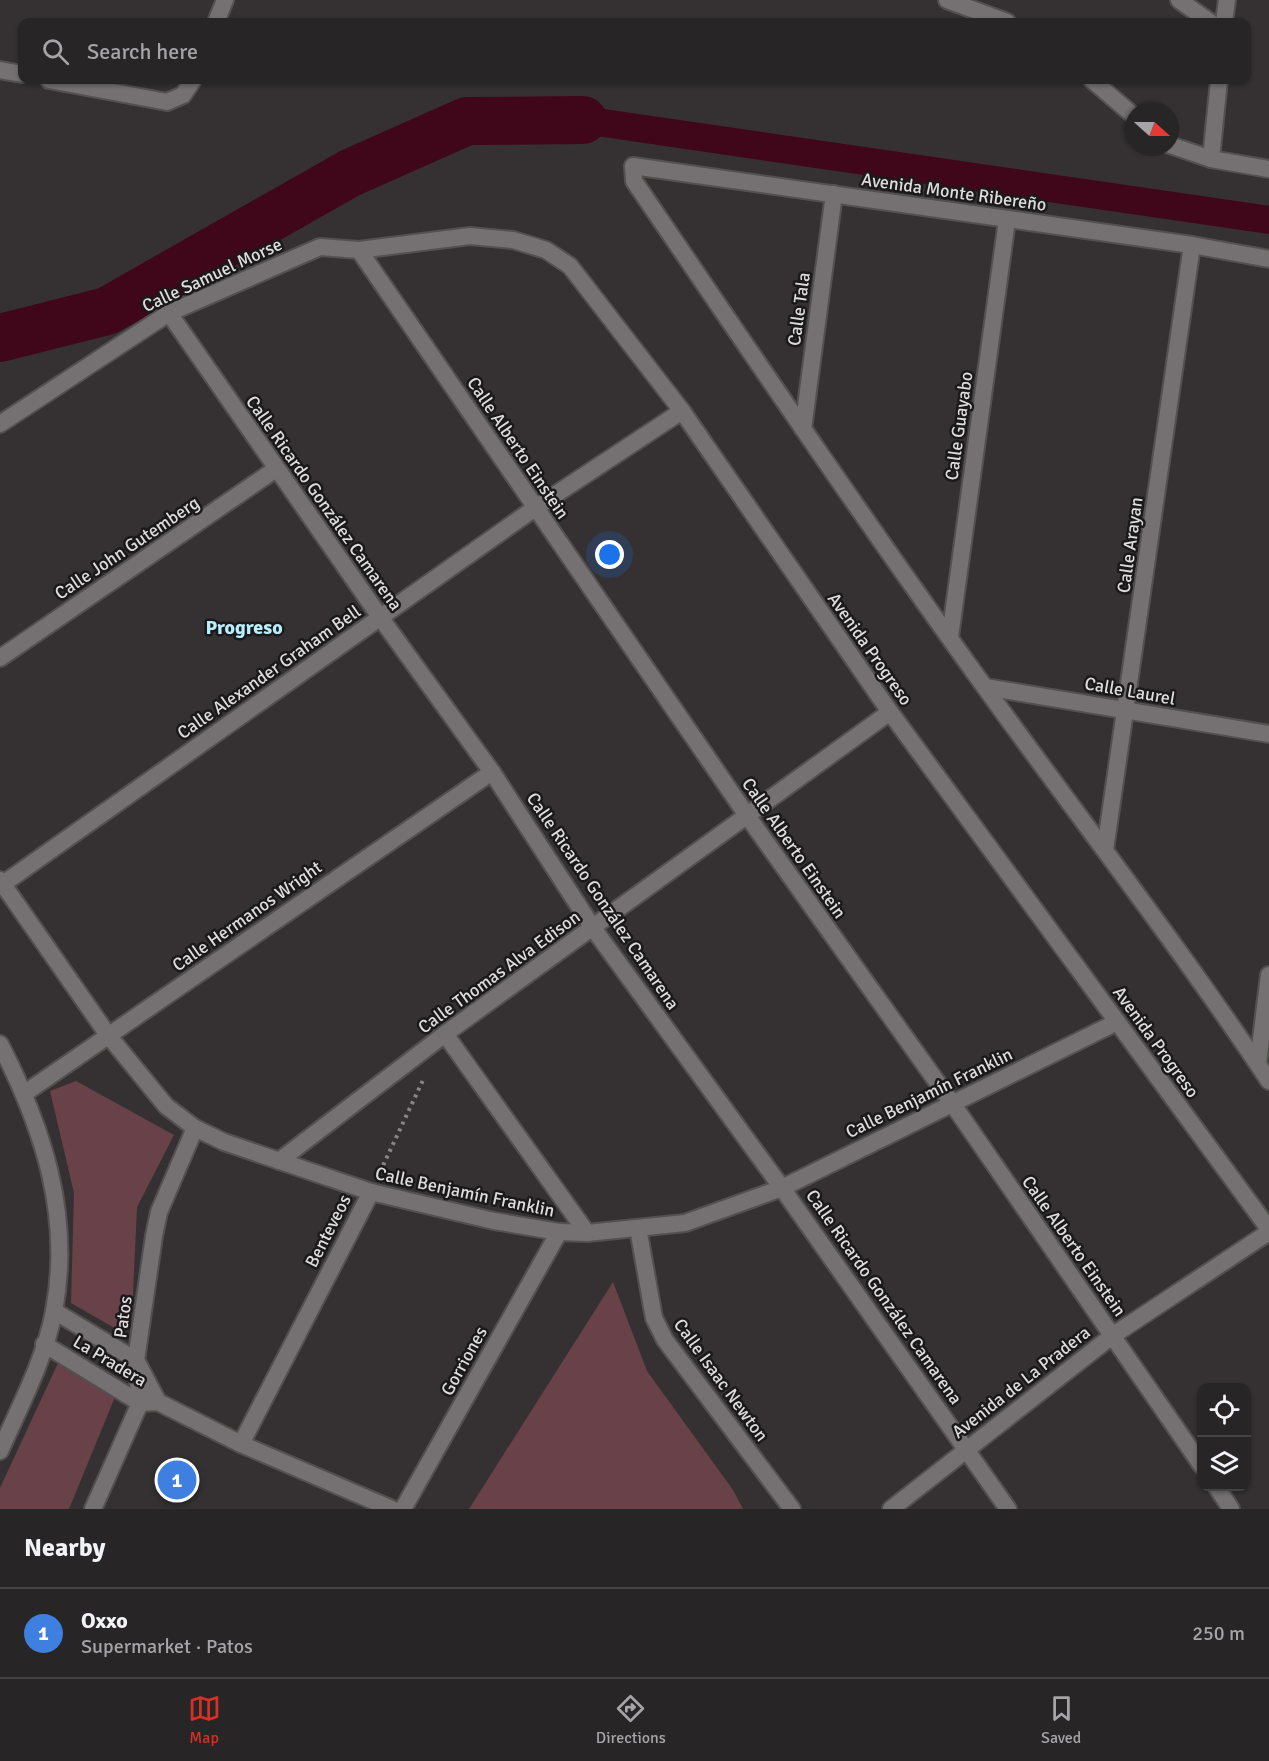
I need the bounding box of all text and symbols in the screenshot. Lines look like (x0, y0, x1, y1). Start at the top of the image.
search box (18, 18, 1251, 84)
icon: search (39, 35, 72, 68)
text: Search here (87, 38, 198, 65)
north arrow (1125, 102, 1179, 156)
street label: Avenida Monte Ribereño (860, 168, 1048, 216)
street label: Calle Samuel Morse (138, 233, 286, 317)
street label: Calle Tala (783, 271, 815, 347)
street label: Calle Guayabo (940, 370, 978, 482)
street label: Calle Alberto Einstein (462, 373, 574, 523)
street label: Calle Ricardo González Camarena (241, 391, 407, 615)
street label: Calle John Gutemberg (51, 492, 203, 604)
street label: Calle Arayan (1112, 496, 1148, 594)
your location (595, 540, 624, 569)
street label: Avenida Progreso (823, 588, 917, 710)
street label: Calle Alexander Graham Bell (173, 600, 365, 744)
district label: Progreso (205, 615, 283, 640)
street label: Calle Laurel (1083, 672, 1177, 710)
street label: Calle Alberto Einstein (737, 773, 851, 923)
street label: Calle Ricardo González Camarena (522, 788, 684, 1014)
street label: Calle Hermanos Wright (168, 856, 326, 976)
street label: Calle Thomas Alva Edison (414, 906, 584, 1038)
street label: Avenida Progreso (1108, 982, 1204, 1102)
street label: Calle Benjamín Franklin (842, 1043, 1016, 1143)
street label: Calle Benjamín Franklin (373, 1162, 557, 1222)
street label: Calle Alberto Einstein (1017, 1171, 1131, 1321)
street label: Calle Ricardo González Camarena (801, 1185, 967, 1409)
street label: Benteveos (300, 1191, 356, 1271)
street label: Patos (109, 1294, 137, 1339)
street label: Calle Isaac Newton (669, 1314, 773, 1446)
street label: Avenida de La Pradera (947, 1321, 1095, 1443)
street label: Gorriones (436, 1323, 492, 1399)
street label: La Pradera (69, 1330, 151, 1392)
map controls (1197, 1383, 1251, 1491)
button: locate (1197, 1383, 1251, 1437)
button: layers (1197, 1437, 1251, 1491)
pin: 1 (158, 1458, 196, 1502)
text: Nearby (24, 1532, 105, 1564)
text: Oxxo (81, 1607, 128, 1634)
text: 1 (38, 1621, 49, 1646)
text: 250 m (1192, 1621, 1245, 1646)
text: Supermarket · Patos (81, 1634, 253, 1659)
tab: Map (188, 1692, 221, 1748)
tab: Directions (596, 1692, 666, 1748)
tab: Saved (1041, 1692, 1081, 1748)

